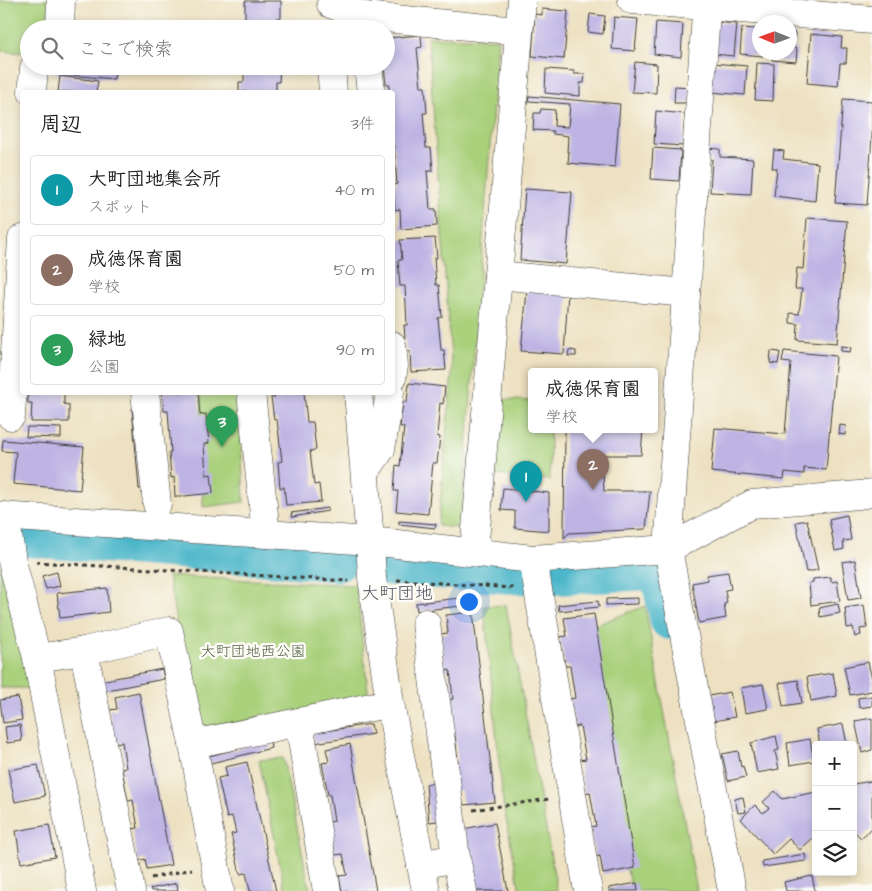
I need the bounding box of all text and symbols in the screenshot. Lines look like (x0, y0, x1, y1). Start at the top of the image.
north arrow (752, 15, 797, 60)
search box (20, 20, 395, 75)
icon: search (38, 34, 66, 62)
text: ここで検索 (78, 36, 173, 63)
text: 周辺 (40, 110, 82, 139)
text: 3件 (351, 113, 375, 135)
text: 大町団地集会所 (88, 166, 221, 193)
text: 1 (56, 179, 58, 201)
text: 40 m (334, 179, 374, 201)
text: スポット (88, 196, 152, 218)
text: 成徳保育園 (88, 246, 183, 273)
text: 2 (52, 259, 62, 281)
text: 50 m (334, 259, 374, 281)
text: 学校 (88, 276, 120, 298)
text: 緑地 (88, 326, 126, 353)
text: 3 (53, 339, 61, 361)
text: 90 m (336, 339, 374, 361)
text: 公園 (88, 356, 120, 378)
popup (528, 368, 658, 433)
text: 成徳保育園 (545, 376, 641, 403)
pin: 3 (206, 406, 238, 447)
text: 学校 (545, 406, 578, 428)
pin: 2 (577, 449, 609, 490)
pin: 1 (510, 461, 542, 502)
district label: 大町団地 (361, 581, 433, 606)
your location (456, 589, 482, 615)
park label: 大町団地西公園 (200, 641, 306, 662)
map controls (812, 741, 857, 876)
button: + (812, 741, 857, 786)
button: − (812, 786, 857, 831)
button: layers (812, 831, 857, 876)

